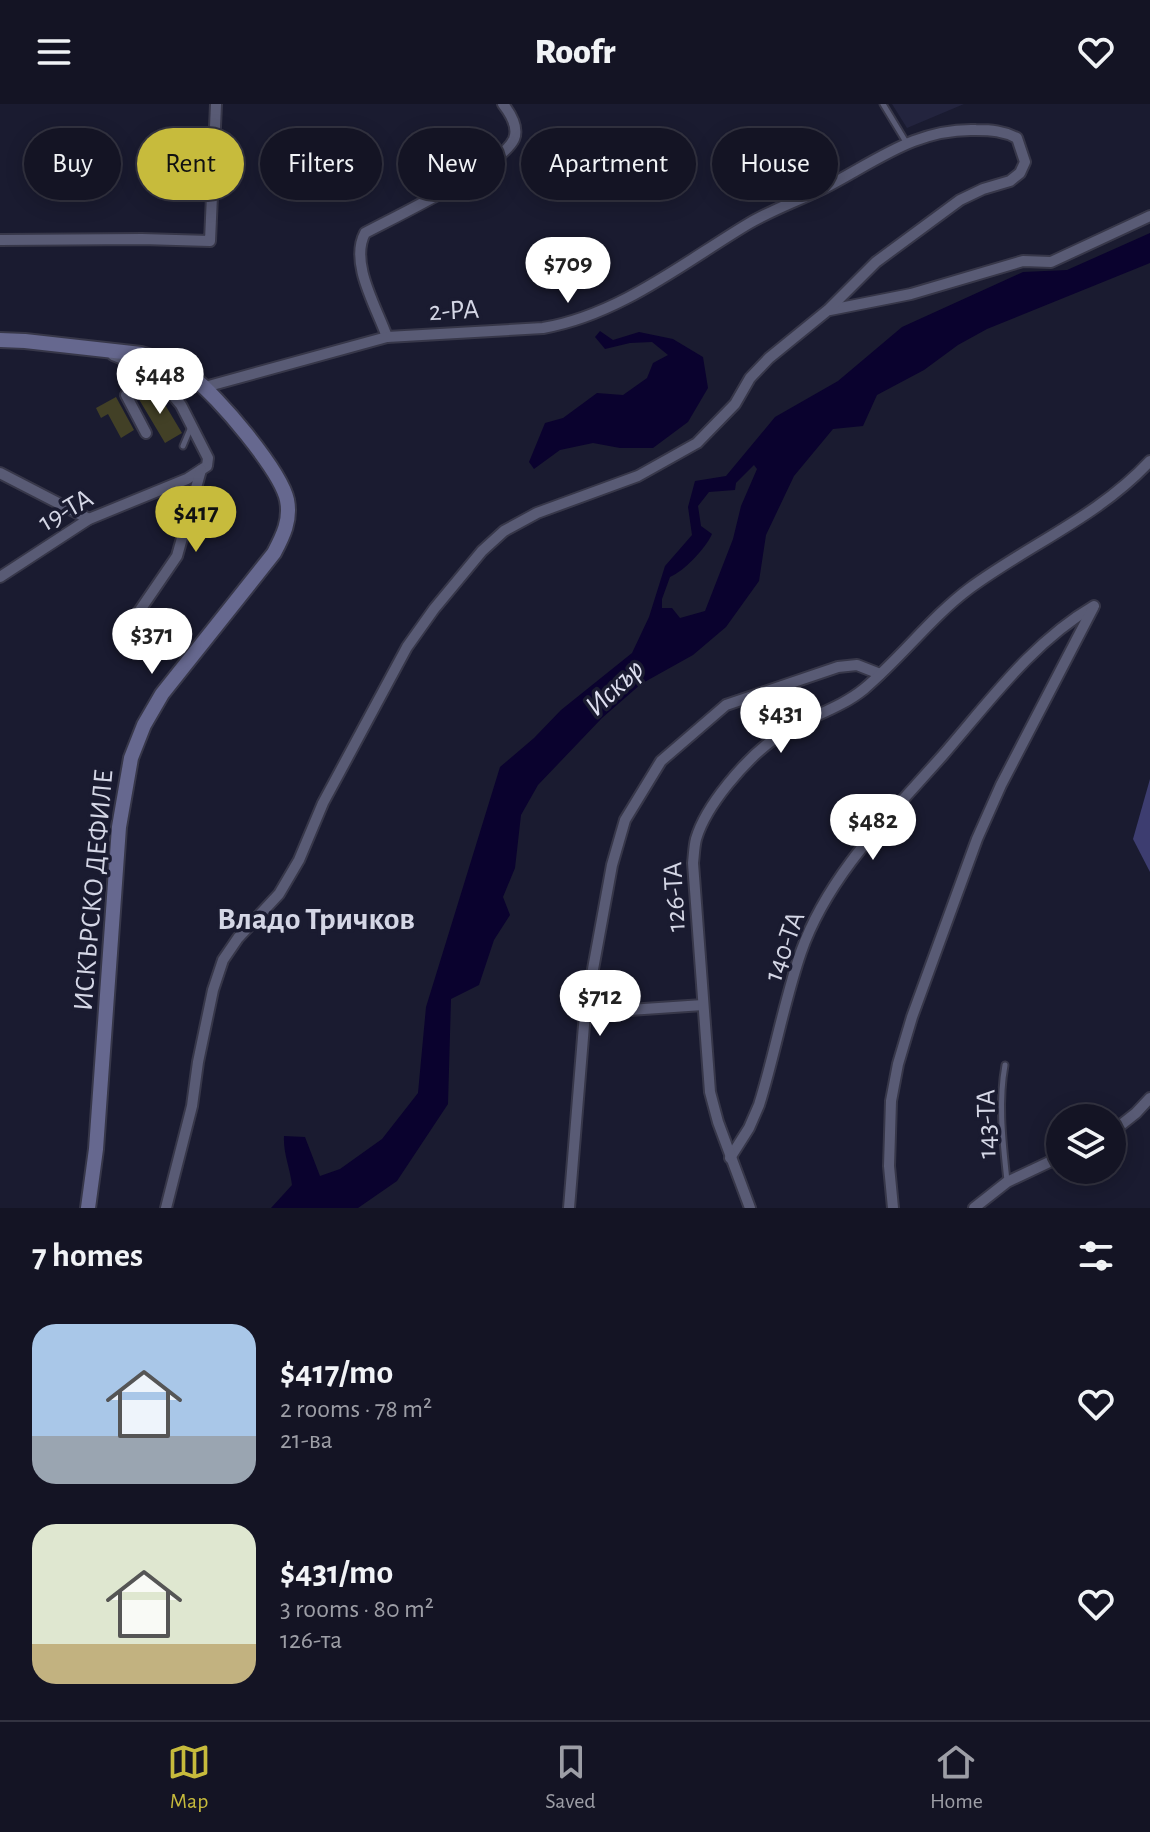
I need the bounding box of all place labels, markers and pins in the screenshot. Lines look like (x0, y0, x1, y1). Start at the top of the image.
pin: $709 (521, 237, 615, 305)
pin: $448 (113, 348, 207, 416)
pin: $417 (149, 486, 243, 554)
pin: $371 (105, 608, 199, 676)
pin: $431 (734, 687, 828, 755)
pin: $482 (826, 794, 920, 862)
pin: $712 (553, 970, 647, 1038)

